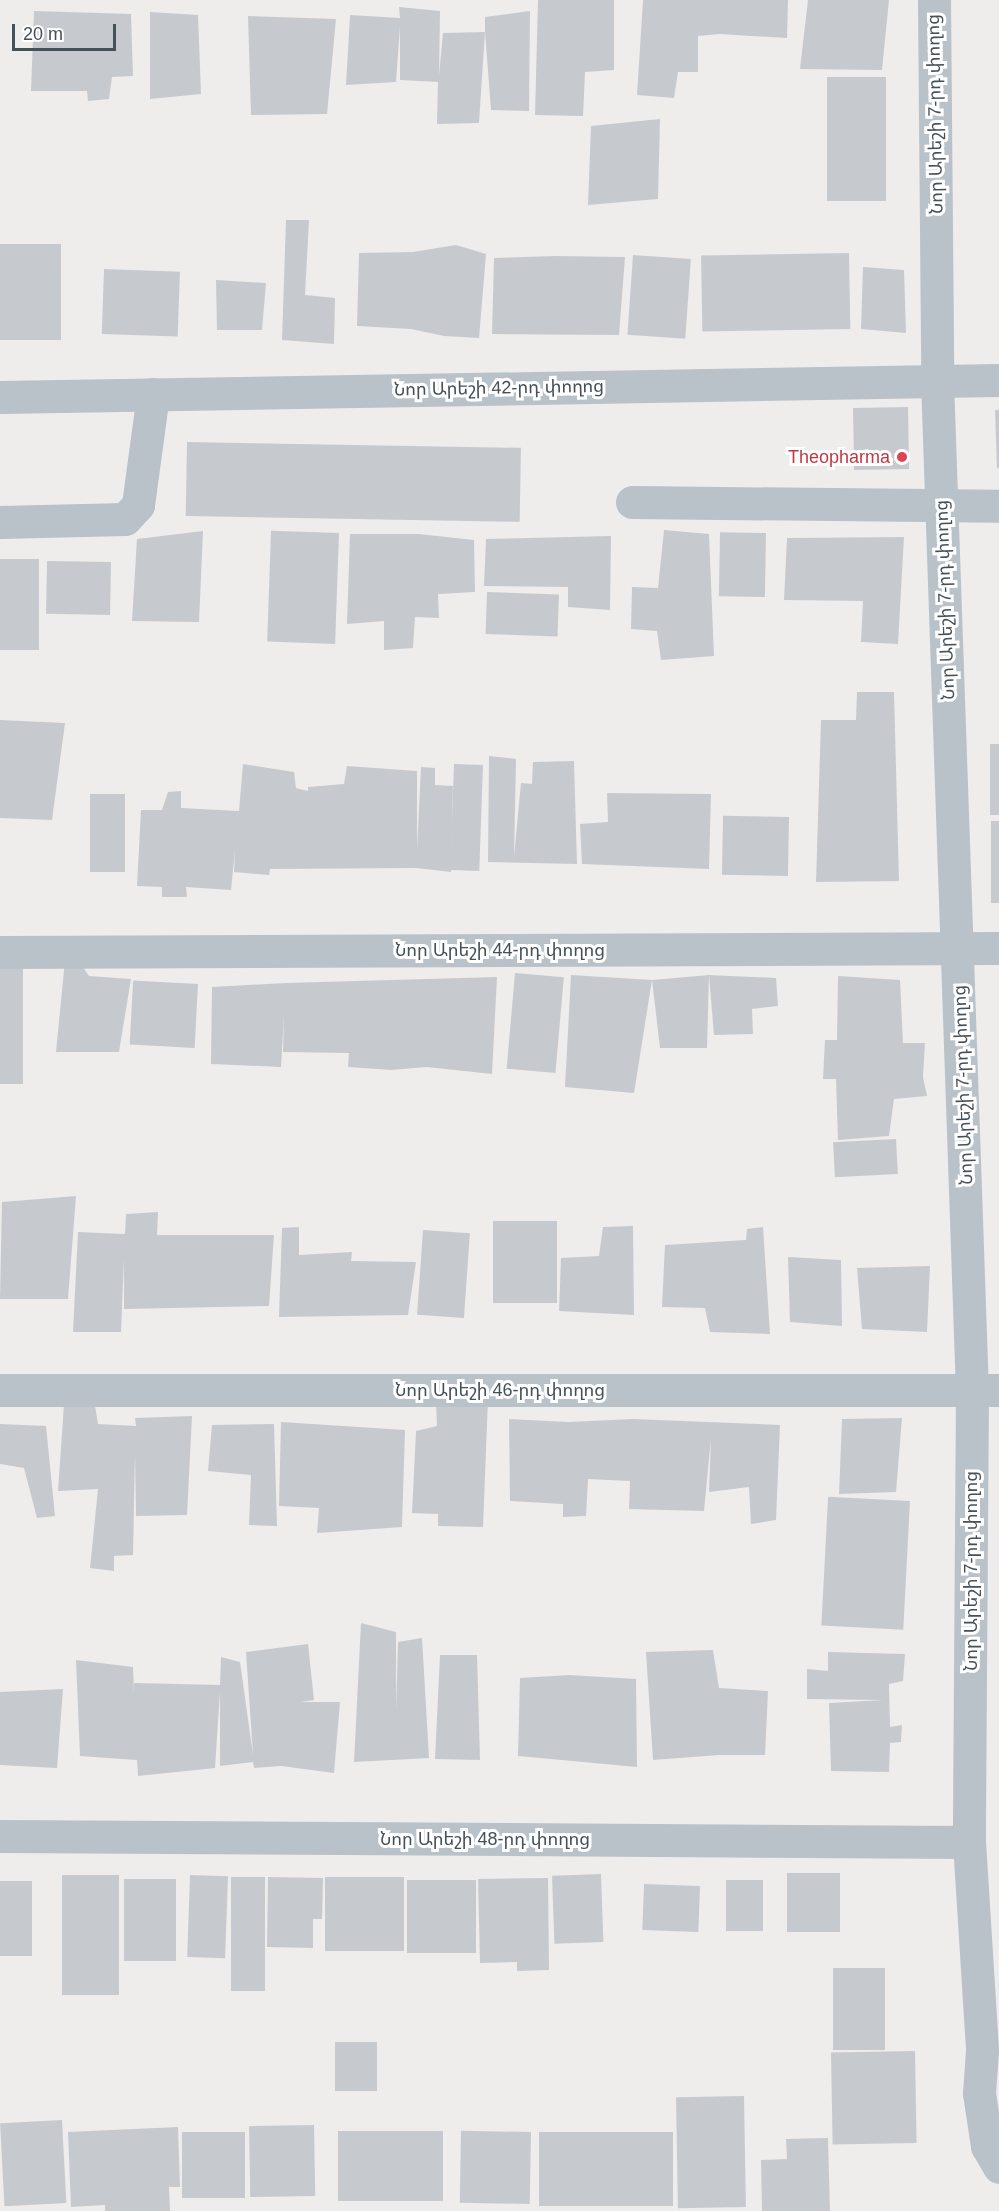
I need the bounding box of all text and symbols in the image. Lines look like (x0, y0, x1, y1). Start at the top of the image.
scale bar (15, 12, 118, 50)
street label: Նոր Արեշի 7-րդ փողոց (922, 14, 948, 214)
text: 20 m (23, 24, 63, 44)
street label: Նոր Արեշի 42-րդ փողոց (394, 375, 604, 401)
place label: Theopharma (788, 446, 890, 468)
marker: Theopharma (895, 450, 909, 464)
street label: Նոր Արեշի 7-րդ փողոց (931, 500, 959, 700)
street label: Նոր Արեշի 44-րդ փողոց (395, 939, 605, 961)
street label: Նոր Արեշի 7-րդ փողոց (949, 985, 977, 1185)
street label: Նոր Արեշի 46-րդ փողոց (395, 1379, 605, 1401)
street label: Նոր Արեշի 7-րդ փողոց (960, 1471, 982, 1671)
street label: Նոր Արեշի 48-րդ փողոց (380, 1828, 590, 1850)

